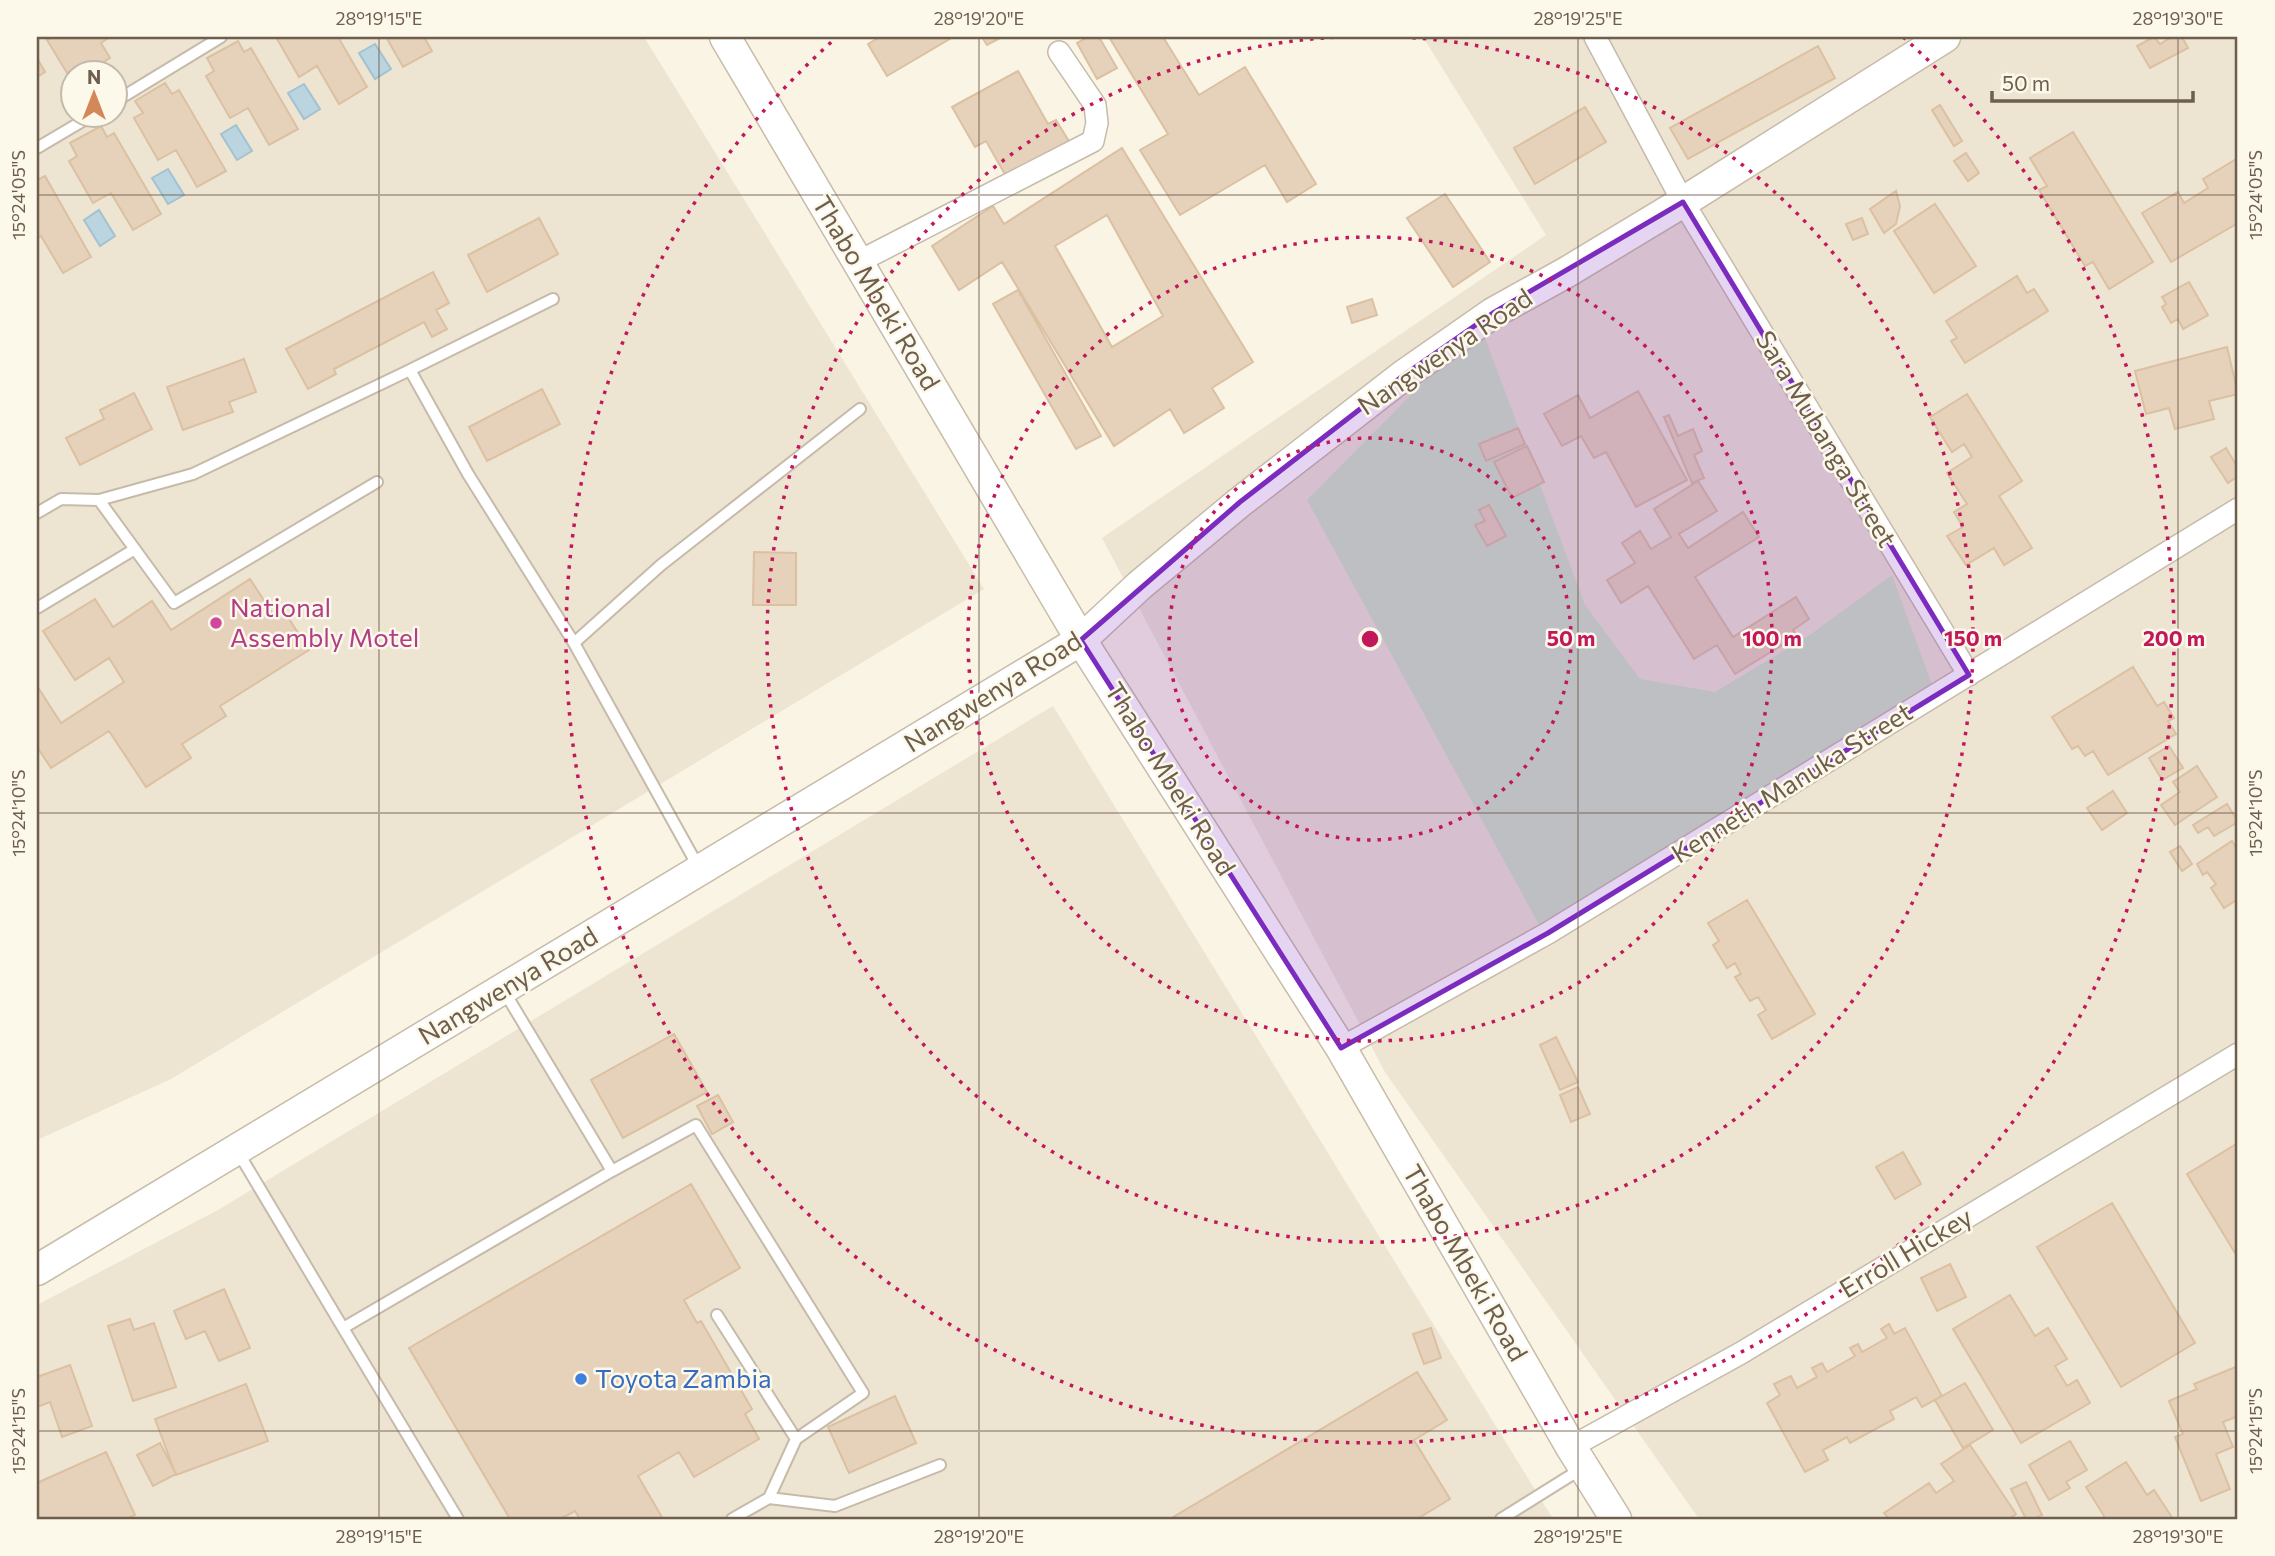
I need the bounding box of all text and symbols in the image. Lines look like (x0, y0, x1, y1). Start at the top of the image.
text: 28°19'15"E (336, 7, 422, 29)
text: 28°19'20"E (934, 7, 1024, 29)
text: 28°19'25"E (1533, 7, 1623, 29)
text: 28°19'30"E (2133, 7, 2223, 29)
north arrow (60, 60, 130, 130)
scale bar (1992, 60, 2193, 104)
text: N (87, 65, 101, 88)
text: 50 m (2002, 70, 2050, 95)
text: 15°24'05"S (7, 150, 29, 240)
text: 15°24'05"S (2244, 150, 2266, 240)
street label: Thabo Mbeki Road (807, 189, 948, 395)
street label: Nangwenya Road (1351, 281, 1537, 420)
street label: Sara Mubanga Street (1750, 324, 1904, 552)
place label: National Assembly Motel (230, 591, 419, 652)
marker: National Assembly Motel (208, 615, 224, 631)
street label: Nangwenya Road (898, 624, 1087, 758)
text: 50 m (1547, 625, 1595, 650)
text: 100 m (1742, 625, 1802, 650)
text: 150 m (1944, 625, 2002, 650)
text: 200 m (2143, 625, 2205, 650)
centre of rings (1358, 627, 1382, 651)
street label: Thabo Mbeki Road (1099, 676, 1243, 880)
street label: Kenneth Manuka Street (1665, 695, 1917, 869)
text: 15°24'10"S (7, 769, 29, 857)
text: 15°24'10"S (2244, 769, 2266, 857)
street label: Nangwenya Road (412, 919, 602, 1050)
street label: Thabo Mbeki Road (1397, 1159, 1535, 1366)
street label: Erroll Hickey (1833, 1200, 1977, 1303)
place label: Toyota Zambia (595, 1362, 772, 1393)
marker: Toyota Zambia (573, 1371, 589, 1387)
text: 15°24'15"S (7, 1388, 29, 1474)
text: 15°24'15"S (2244, 1388, 2266, 1474)
text: 28°19'15"E (336, 1525, 422, 1547)
text: 28°19'20"E (934, 1525, 1024, 1547)
text: 28°19'25"E (1533, 1525, 1623, 1547)
text: 28°19'30"E (2133, 1525, 2223, 1547)

